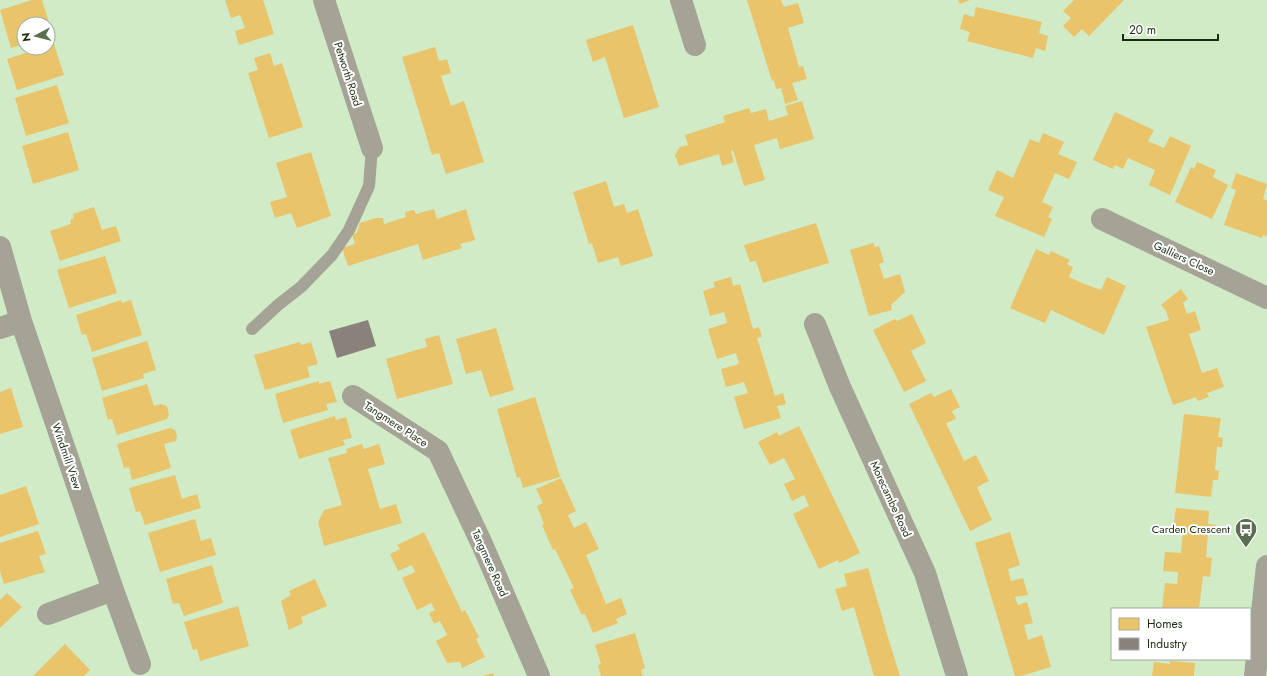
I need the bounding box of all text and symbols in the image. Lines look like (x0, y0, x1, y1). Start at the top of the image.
north arrow (16, 16, 56, 56)
scale bar (1123, 16, 1218, 42)
text: 20 m (1129, 21, 1156, 39)
text: N (18, 32, 35, 43)
street label: Petworth Road (330, 40, 366, 108)
street label: Galliers Close (1151, 237, 1217, 279)
street label: Tangmere Place (361, 397, 431, 451)
street label: Windmill View (48, 421, 86, 492)
street label: Morecambe Road (866, 458, 916, 540)
bus stop icon: Carden Crescent (1233, 516, 1259, 549)
place label: Carden Crescent (1152, 521, 1230, 537)
street label: Tangmere Road (468, 527, 512, 599)
legend (1111, 608, 1251, 660)
text: Homes (1147, 615, 1183, 633)
text: Industry (1147, 635, 1188, 653)

